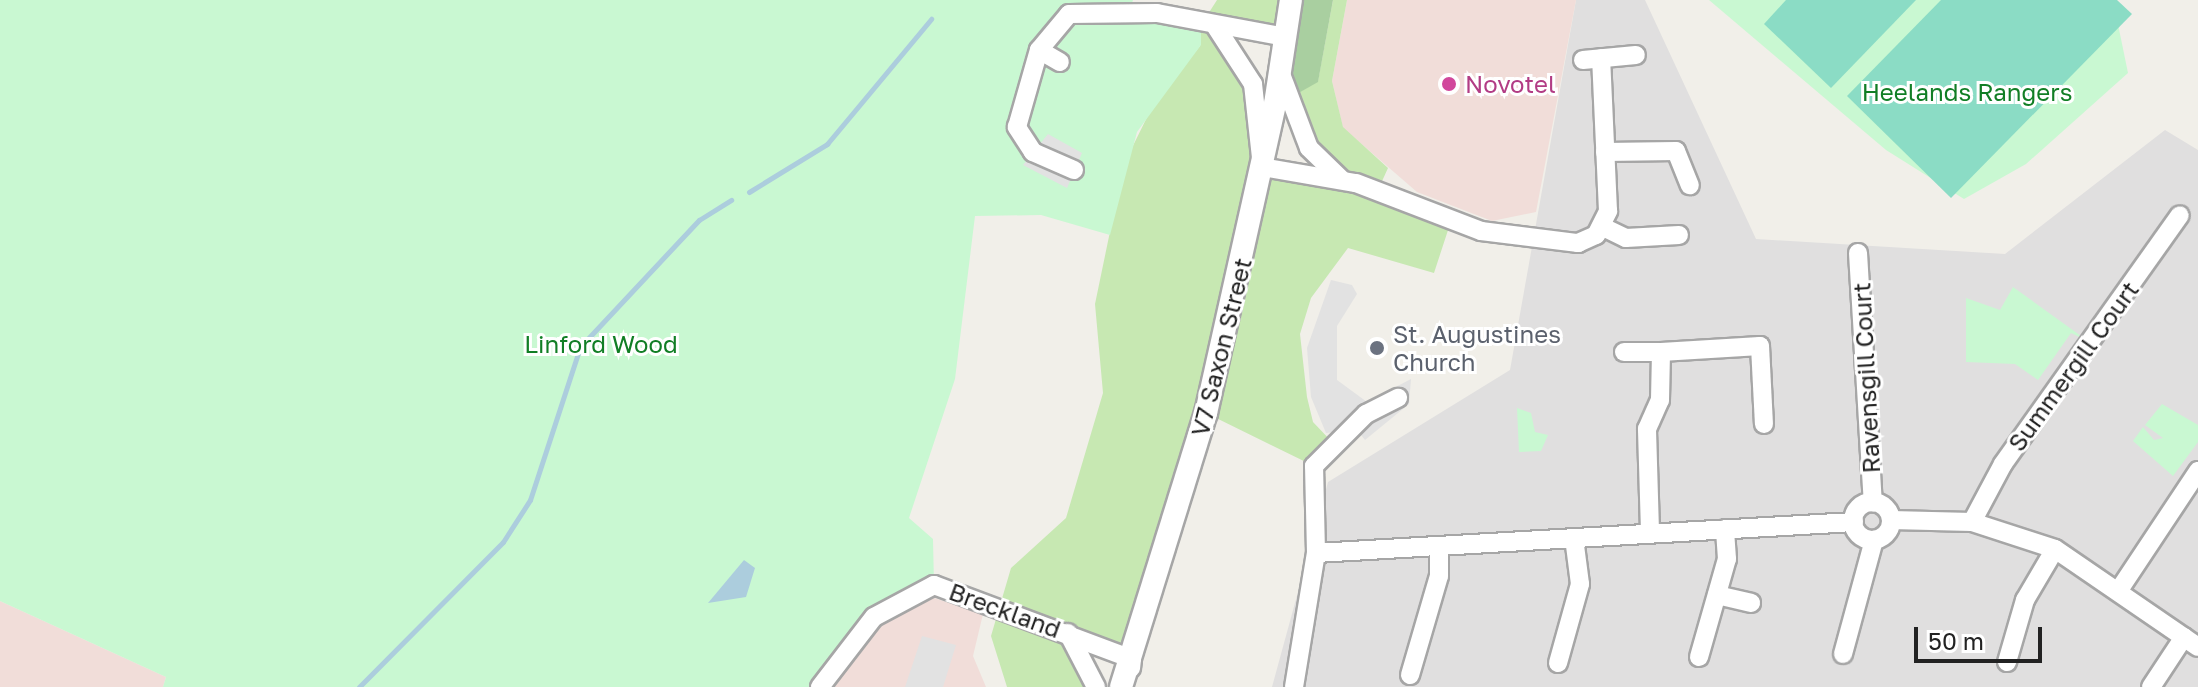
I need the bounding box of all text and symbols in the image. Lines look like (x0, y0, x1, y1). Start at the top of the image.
place label: Novotel (1465, 70, 1556, 98)
marker: Novotel (1440, 75, 1458, 93)
park label: Heelands Rangers (1862, 78, 2072, 106)
street label: V7 Saxon Street (1185, 255, 1257, 439)
street label: Summergill Court (2002, 276, 2144, 456)
street label: Ravensgill Court (1847, 282, 1885, 474)
place label: St. Augustines Church (1393, 320, 1561, 376)
park label: Linford Wood (524, 330, 678, 358)
marker: St. Augustines Church (1368, 339, 1386, 357)
street label: Breckland (945, 577, 1065, 643)
scale bar (1918, 611, 2046, 661)
text: 50 m (1928, 626, 1984, 655)

